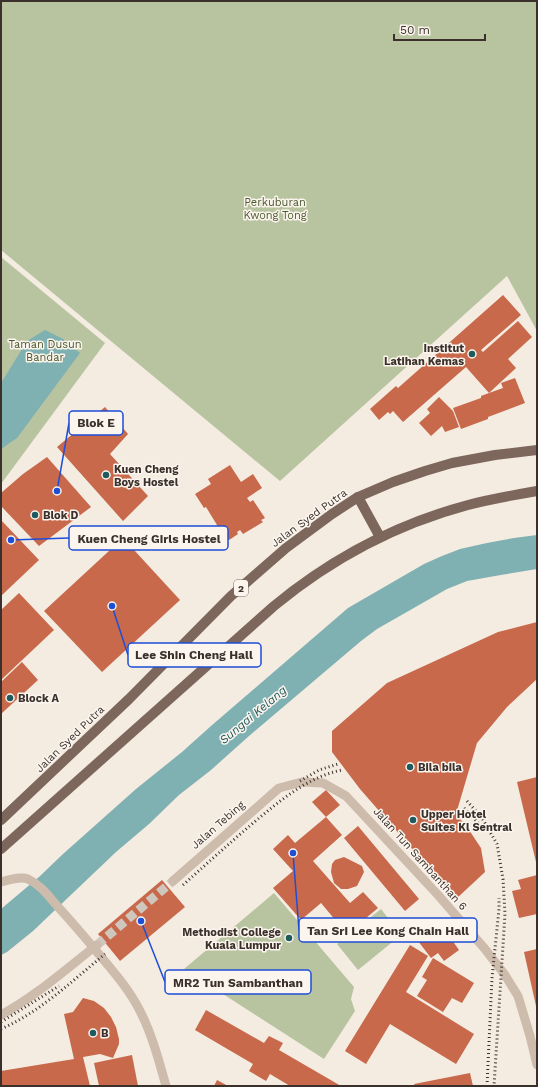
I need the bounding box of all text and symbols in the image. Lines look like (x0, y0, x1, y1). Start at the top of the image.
scale bar (394, 16, 485, 42)
text: 50 m (400, 23, 430, 37)
park label: Perkuburan Kwong Tong (243, 196, 307, 222)
park label: Taman Dusun Bandar (8, 338, 82, 364)
place label: Institut Latihan Kemas (384, 342, 464, 368)
marker: Institut Latihan Kemas (467, 349, 477, 359)
callout: Blok E (69, 411, 123, 435)
text: Blok E (77, 416, 115, 430)
place label: Kuen Cheng Boys Hostel (114, 463, 179, 489)
marker: Kuen Cheng Boys Hostel (101, 470, 111, 480)
street label: Jalan Syed Putra (269, 486, 349, 550)
place label: Blok D (43, 509, 79, 522)
marker: Blok D (30, 510, 40, 520)
callout: Kuen Cheng Girls Hostel (69, 526, 228, 550)
text: Kuen Cheng Girls Hostel (77, 532, 221, 546)
road number: 2 (234, 580, 248, 596)
callout: Lee Shin Cheng Hall (128, 643, 261, 667)
text: Lee Shin Cheng Hall (135, 648, 253, 662)
water label: Sungai Kelang (217, 683, 289, 747)
place label: Block A (18, 692, 60, 705)
marker: Block A (5, 693, 15, 703)
street label: Jalan Syed Putra (33, 703, 107, 775)
place label: Bila bila (418, 761, 463, 774)
marker: Bila bila (405, 762, 415, 772)
street label: Jalan Tebing (189, 798, 247, 852)
street label: Jalan Tun Sambanthan 6 (370, 805, 470, 913)
place label: Upper Hotel Suites Kl Sentral (421, 808, 513, 834)
marker: Upper Hotel Suites Kl Sentral (408, 815, 418, 825)
callout: Tan Sri Lee Kong Chain Hall (299, 918, 477, 942)
text: Tan Sri Lee Kong Chain Hall (307, 924, 469, 938)
place label: Methodist College Kuala Lumpur (182, 926, 281, 952)
marker: Methodist College Kuala Lumpur (284, 933, 294, 943)
callout: MR2 Tun Sambanthan (165, 970, 311, 994)
text: MR2 Tun Sambanthan (173, 976, 303, 990)
place label: B (101, 1027, 109, 1040)
marker: B (88, 1028, 98, 1038)

